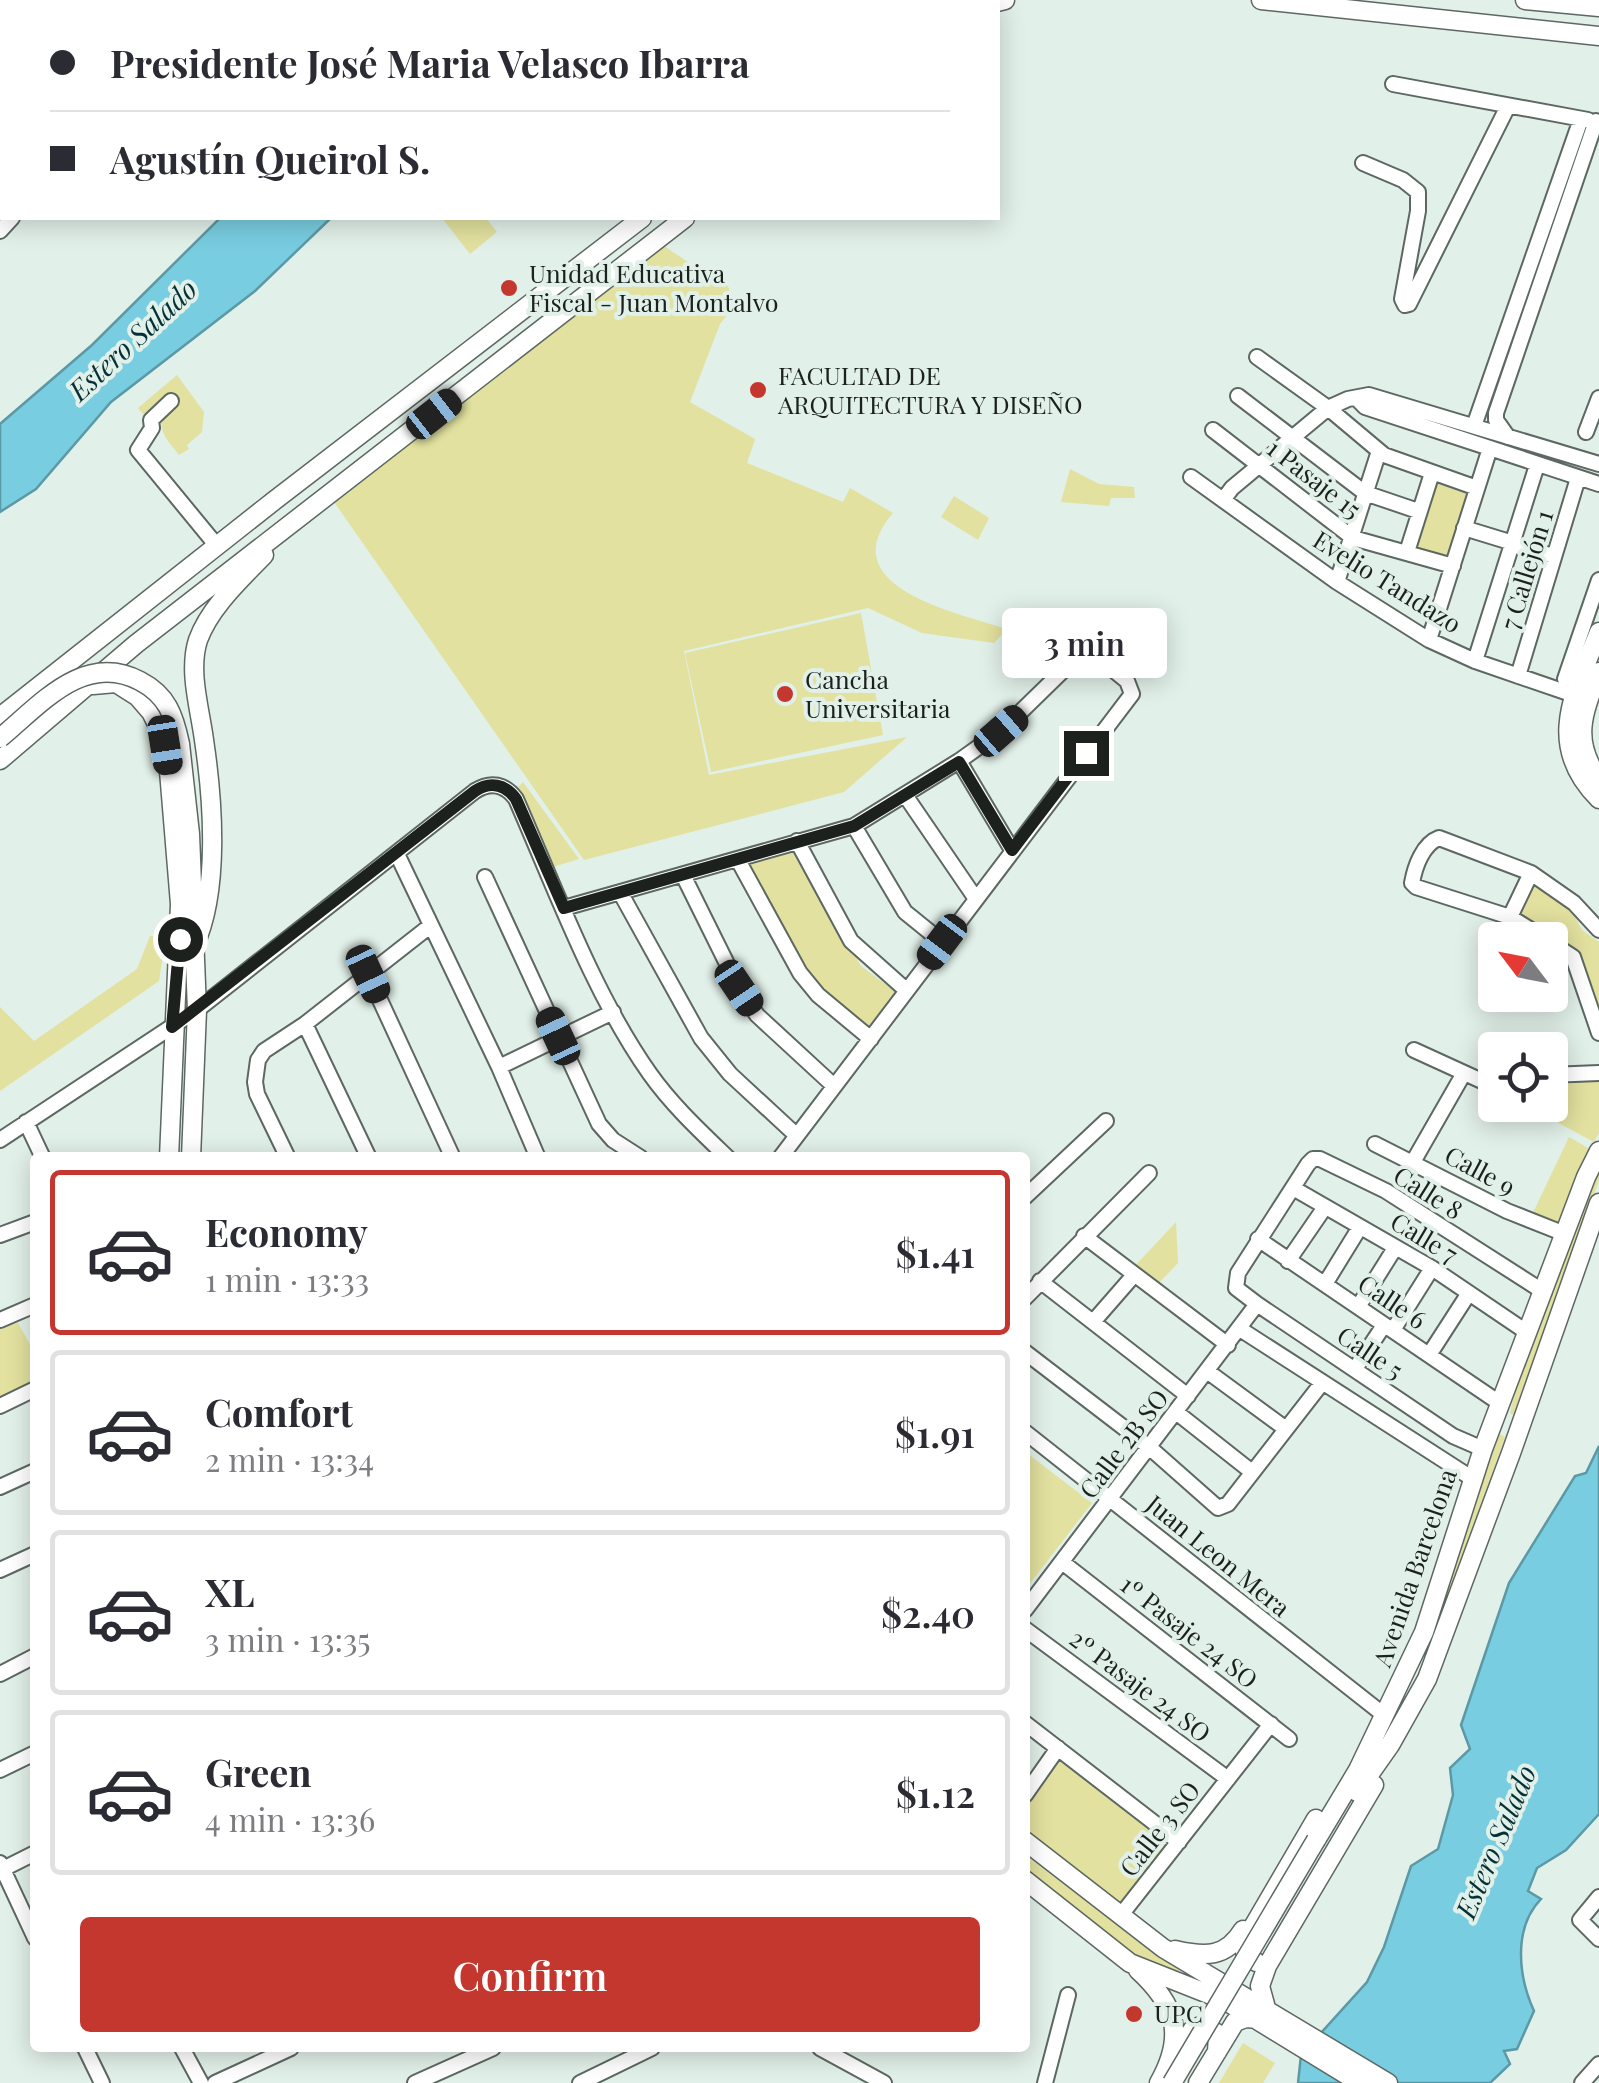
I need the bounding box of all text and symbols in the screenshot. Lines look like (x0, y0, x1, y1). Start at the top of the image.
text: Presidente José Maria Velasco Ibarra (110, 37, 750, 88)
text: Agustín Queirol S. (110, 133, 430, 184)
place label: Unidad Educativa Fiscal - Juan Montalvo (529, 256, 778, 318)
water label: Estero Salado (59, 270, 204, 409)
marker: Unidad Educativa Fiscal - Juan Montalvo (498, 277, 520, 299)
place label: FACULTAD DE ARQUITECTURA Y DISEÑO (777, 358, 1082, 420)
marker: FACULTAD DE ARQUITECTURA Y DISEÑO (747, 379, 769, 401)
car (401, 384, 467, 444)
street label: 1 Pasaje 15 (1261, 431, 1369, 525)
street label: 7 Callejón 1 (1492, 506, 1559, 633)
street label: Evelio Tandazo (1307, 522, 1468, 639)
callout: 3 min (1004, 608, 1168, 678)
text: 3 min (1044, 621, 1125, 664)
place label: Cancha Universitaria (805, 662, 951, 724)
marker: Cancha Universitaria (774, 683, 796, 705)
car (969, 700, 1033, 762)
car (145, 713, 185, 777)
route end (1064, 731, 1109, 776)
car (912, 909, 972, 975)
route start (158, 917, 203, 962)
north arrow (1478, 922, 1568, 1012)
map controls (1478, 922, 1568, 1122)
car (342, 940, 394, 1008)
car (710, 955, 768, 1021)
car (532, 1002, 584, 1070)
button: locate (1478, 1032, 1568, 1122)
street label: Calle 9 (1440, 1137, 1522, 1202)
street label: Calle 8 (1388, 1158, 1470, 1226)
street label: Calle 7 (1385, 1204, 1464, 1270)
text: Economy (205, 1206, 368, 1257)
icon: car (85, 1208, 175, 1298)
text: $1.41 (895, 1227, 975, 1278)
text: 1 min · 13:33 (205, 1257, 369, 1300)
street label: Calle 6 (1352, 1266, 1433, 1336)
street label: Calle 5 (1331, 1318, 1410, 1386)
street label: Calle 2B SO (1071, 1382, 1175, 1504)
text: Comfort (205, 1386, 353, 1437)
icon: car (85, 1388, 175, 1478)
text: $1.91 (895, 1407, 975, 1458)
text: 2 min · 13:34 (205, 1437, 374, 1480)
street label: Avenida Barcelona (1364, 1464, 1463, 1672)
street label: Juan Leon Mera (1140, 1486, 1298, 1623)
text: XL (205, 1566, 254, 1617)
street label: 1º Pasaje 24 SO (1115, 1567, 1265, 1695)
icon: car (85, 1568, 175, 1658)
text: $2.40 (881, 1587, 975, 1638)
text: 3 min · 13:35 (205, 1617, 371, 1660)
street label: 2º Pasaje 24 SO (1064, 1621, 1218, 1749)
text: Green (205, 1746, 312, 1797)
icon: car (85, 1748, 175, 1838)
water label: Estero Salado (1445, 1759, 1543, 1924)
text: $1.12 (896, 1767, 975, 1818)
street label: Calle 3 SO (1111, 1774, 1206, 1882)
text: 4 min · 13:36 (205, 1797, 375, 1840)
button: Confirm (80, 1917, 980, 2032)
place label: UPC (1154, 1996, 1203, 2029)
marker: UPC (1123, 2003, 1145, 2025)

